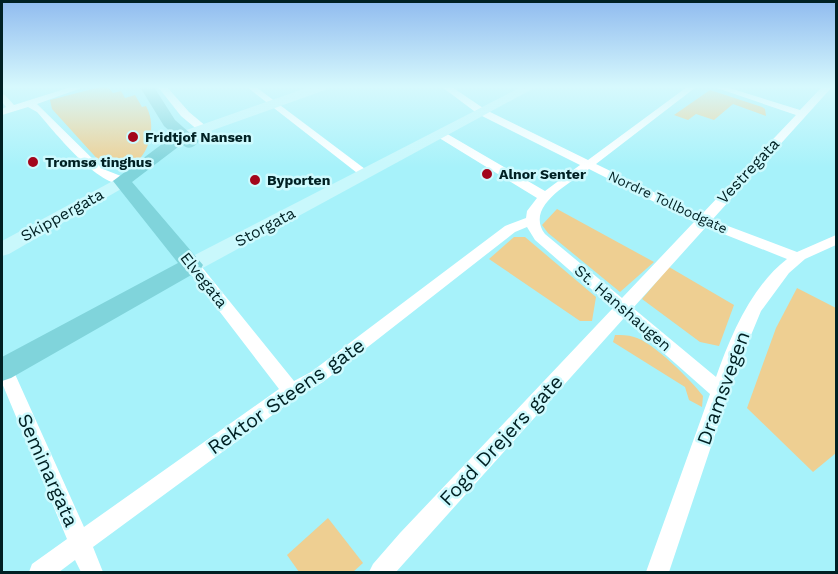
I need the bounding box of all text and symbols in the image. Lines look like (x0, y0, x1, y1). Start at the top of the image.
place label: Fridtjof Nansen (145, 129, 252, 145)
marker: Fridtjof Nansen (126, 130, 140, 144)
street label: Vestregata (713, 134, 783, 208)
place label: Tromsø tinghus (45, 154, 152, 170)
marker: Tromsø tinghus (26, 155, 40, 169)
place label: Alnor Senter (499, 166, 586, 182)
marker: Alnor Senter (480, 167, 494, 181)
street label: Nordre Tollbodgate (606, 167, 730, 237)
place label: Byporten (267, 172, 330, 188)
marker: Byporten (248, 173, 262, 187)
street label: Skippergata (17, 184, 107, 246)
street label: Storgata (232, 203, 298, 251)
street label: Elvegata (176, 248, 232, 312)
street label: St. Hanshaugen (571, 261, 675, 355)
street label: Dramsvegen (691, 328, 755, 448)
street label: Rektor Steens gate (203, 333, 369, 459)
street label: Fogd Drejers gate (434, 370, 568, 510)
street label: Seminargata (12, 410, 84, 530)

